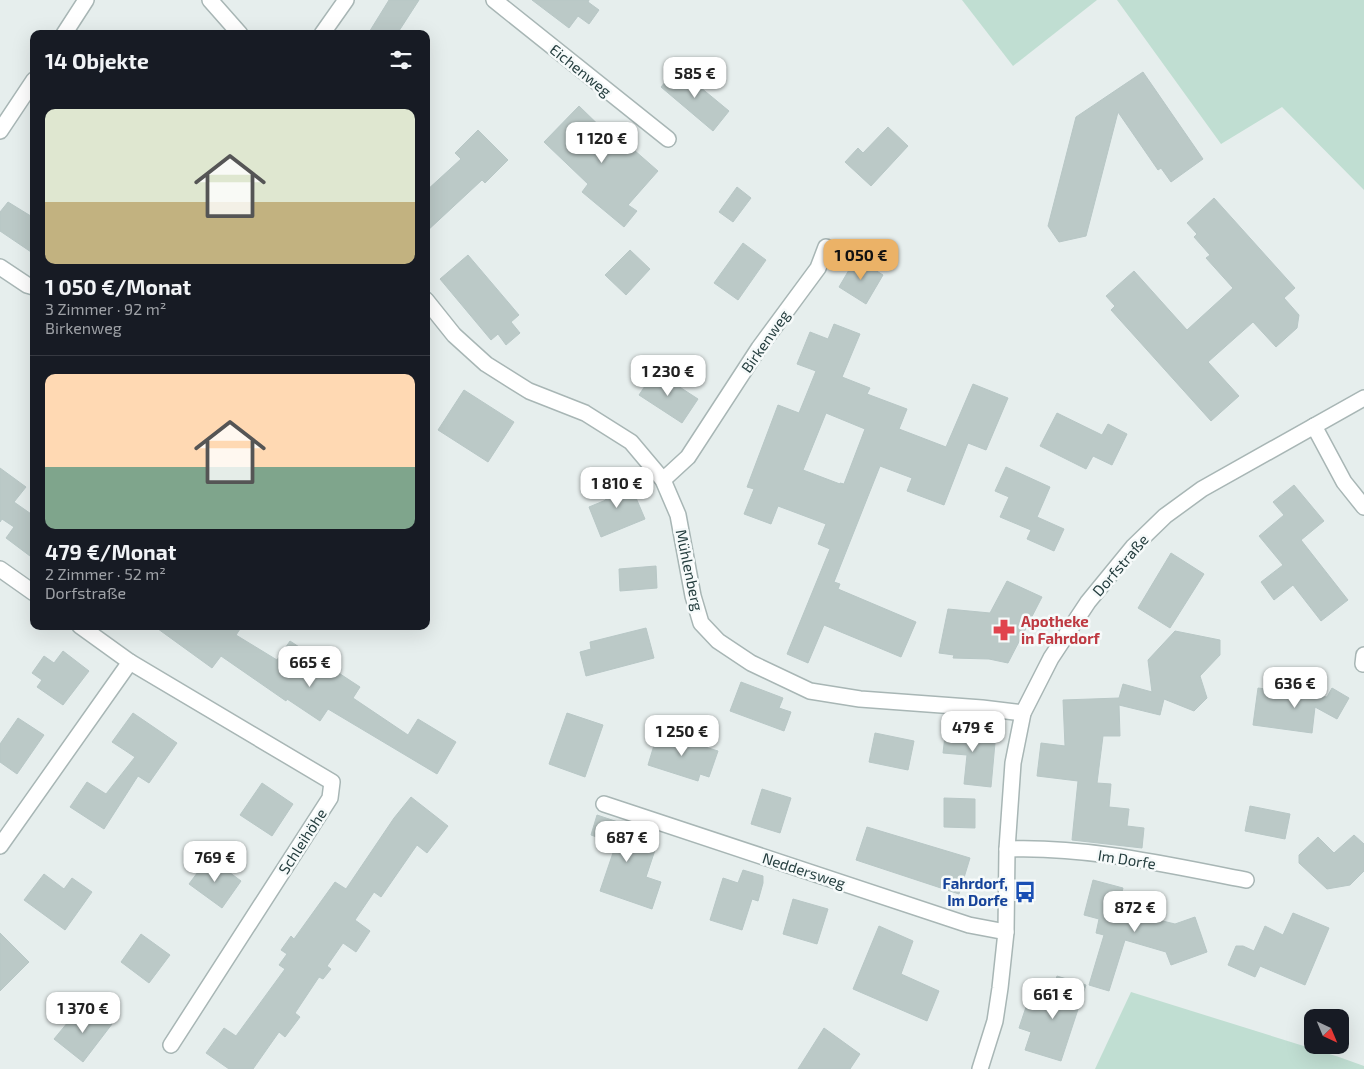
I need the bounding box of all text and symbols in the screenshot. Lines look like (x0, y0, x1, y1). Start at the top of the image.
street label: Eichenweg (547, 40, 616, 101)
icon: filters (387, 46, 415, 74)
text: 14 Objekte (45, 48, 149, 73)
pin: 585 € (660, 56, 730, 99)
text: 585 € (674, 63, 716, 82)
pin: 1 120 € (556, 121, 648, 164)
text: 1 120 € (577, 128, 627, 147)
icon: home (185, 141, 275, 231)
pin: 1 050 € (815, 238, 907, 281)
text: 1 050 € (834, 245, 888, 264)
text: 1 050 €/Monat (45, 274, 191, 299)
text: 3 Zimmer · 92 m² (45, 299, 166, 318)
street label: Birkenweg (737, 306, 793, 376)
text: Birkenweg (45, 318, 122, 337)
pin: 1 230 € (622, 354, 714, 397)
text: 1 230 € (642, 361, 694, 380)
icon: home (185, 407, 275, 497)
pin: 1 810 € (571, 466, 663, 509)
text: 1 810 € (591, 473, 643, 492)
street label: Mühlenberg (673, 528, 708, 613)
street label: Dorfstraße (1088, 530, 1152, 600)
text: 479 €/Monat (45, 539, 176, 564)
text: 2 Zimmer · 52 m² (45, 564, 166, 583)
text: Dorfstraße (45, 583, 126, 602)
place label: Apotheke in Fahrdorf (1021, 612, 1101, 647)
pharmacy icon: Apotheke in Fahrdorf (991, 617, 1017, 643)
pin: 665 € (275, 646, 345, 688)
text: 665 € (289, 652, 331, 671)
pin: 636 € (1260, 666, 1330, 709)
text: 636 € (1274, 673, 1316, 692)
pin: 479 € (938, 710, 1008, 753)
pin: 1 250 € (636, 714, 728, 757)
text: 479 € (952, 717, 994, 736)
text: 1 250 € (656, 721, 708, 740)
street label: Schleihöhe (274, 805, 330, 877)
pin: 687 € (592, 820, 662, 863)
text: 687 € (606, 827, 648, 846)
pin: 769 € (180, 840, 250, 883)
street label: Im Dorfe (1097, 846, 1157, 872)
text: 769 € (194, 847, 236, 866)
street label: Neddersweg (760, 848, 848, 892)
place label: Fahrdorf, Im Dorfe (943, 874, 1008, 909)
bus stop icon: Fahrdorf, Im Dorfe (1012, 879, 1038, 905)
pin: 872 € (1100, 890, 1170, 933)
text: 872 € (1114, 897, 1156, 916)
pin: 661 € (1018, 978, 1088, 1020)
text: 661 € (1033, 984, 1073, 1003)
pin: 1 370 € (37, 992, 129, 1034)
text: 1 370 € (57, 998, 109, 1017)
north arrow (1304, 1009, 1349, 1054)
map controls (1304, 1009, 1349, 1054)

